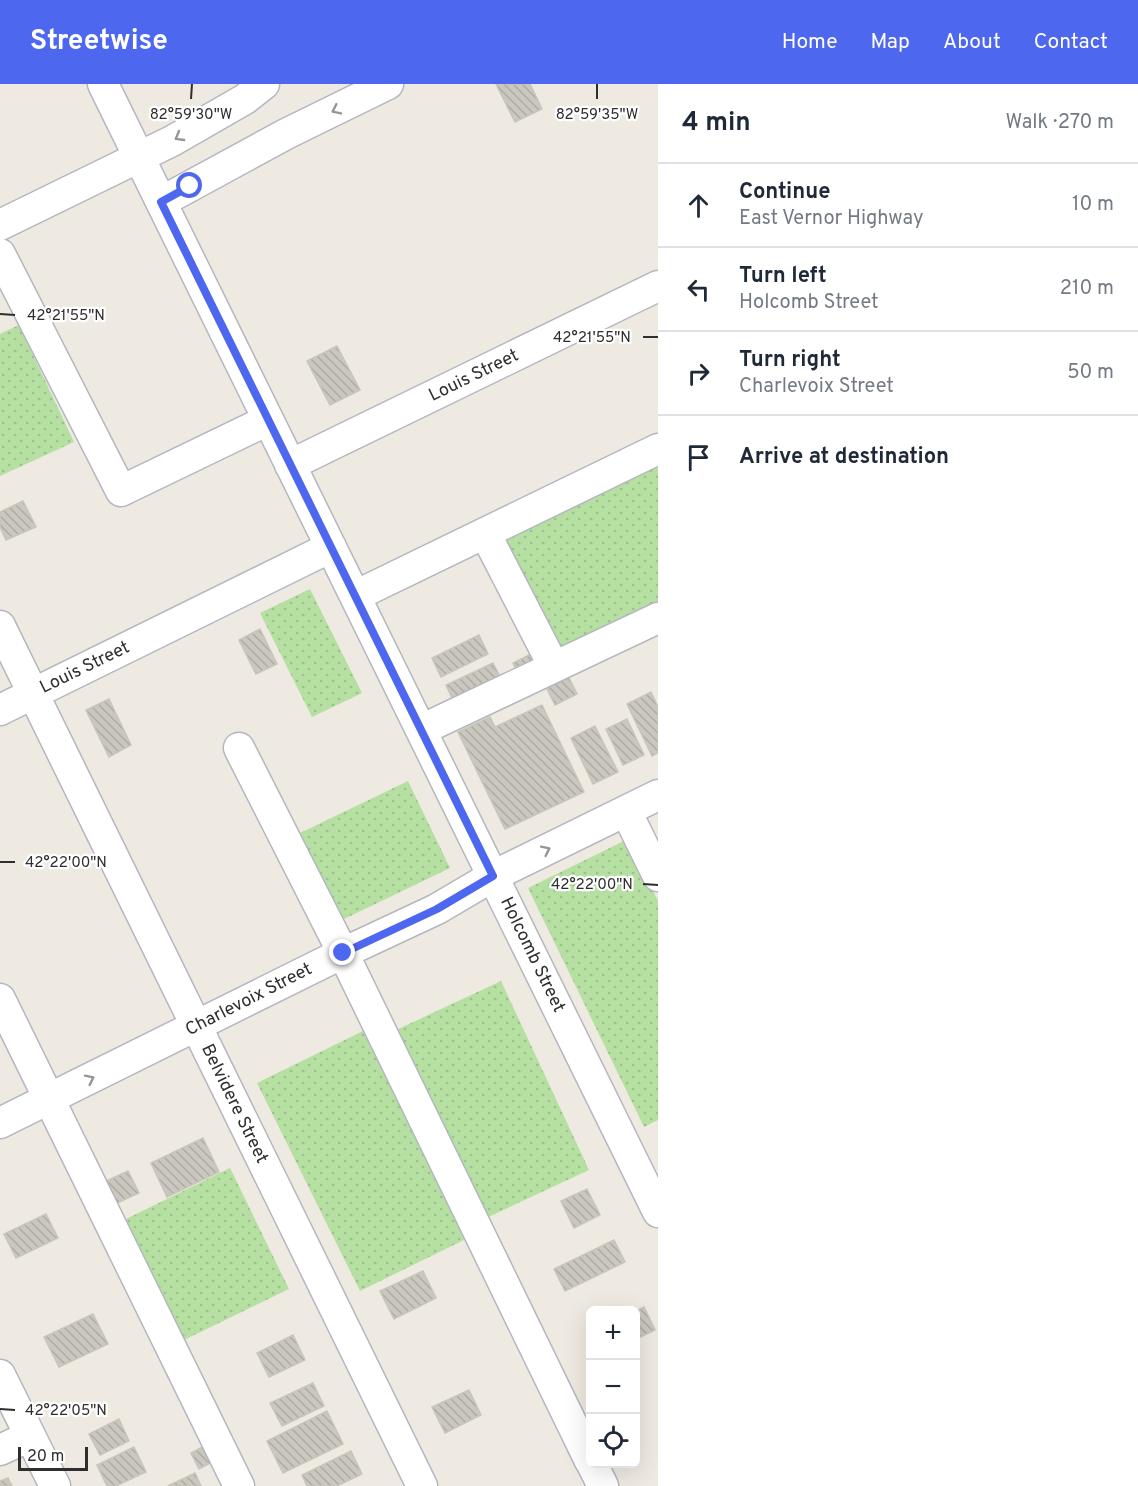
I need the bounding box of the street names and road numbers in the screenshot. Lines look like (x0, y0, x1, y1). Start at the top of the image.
street label: Louis Street (425, 344, 523, 408)
street label: Louis Street (36, 636, 134, 700)
street label: Holcomb Street (494, 893, 570, 1017)
street label: Charlevoix Street (182, 958, 316, 1042)
street label: Belvidere Street (195, 1040, 273, 1168)

